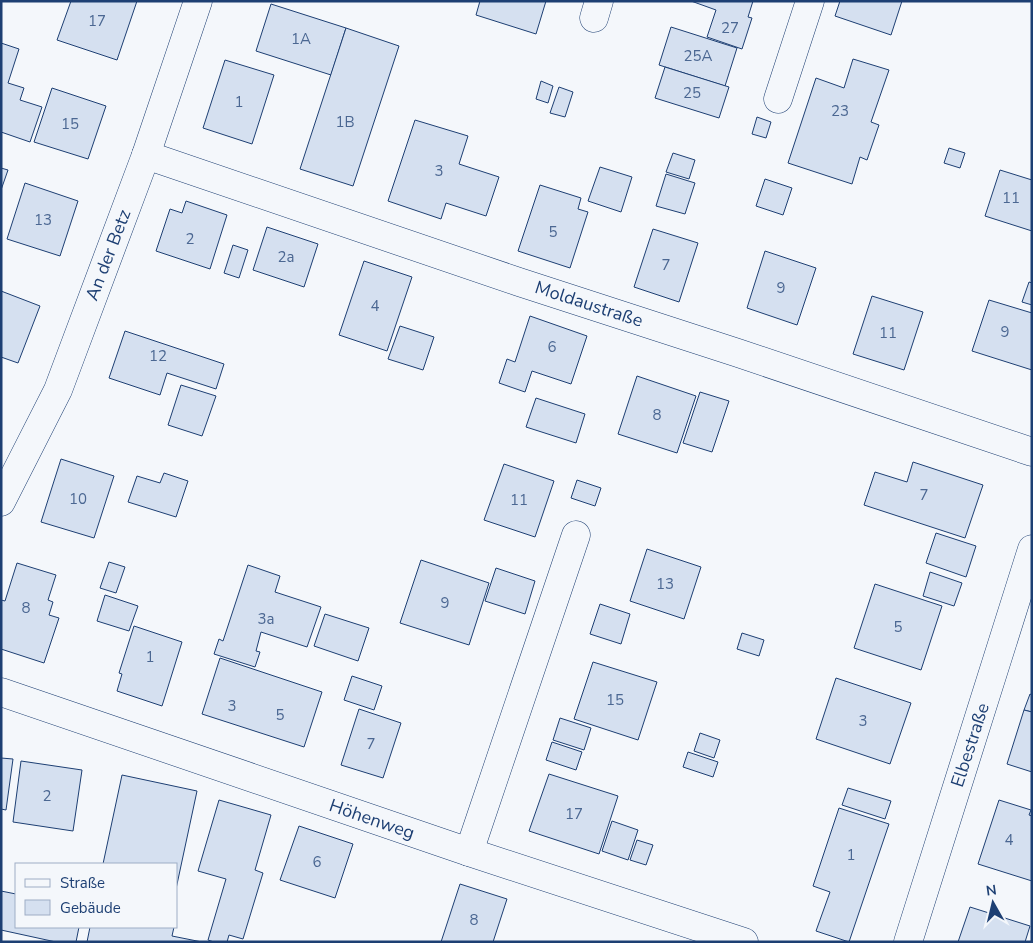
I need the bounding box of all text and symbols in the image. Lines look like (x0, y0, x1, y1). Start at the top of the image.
house number: 17 (88, 11, 106, 31)
house number: 27 (721, 18, 739, 38)
house number: 1A (291, 29, 311, 49)
house number: 25A (684, 46, 713, 66)
house number: 25 (683, 83, 701, 103)
house number: 1 (234, 92, 244, 112)
house number: 23 (831, 101, 849, 121)
house number: 1B (335, 112, 355, 132)
house number: 15 (61, 114, 79, 134)
house number: 3 (434, 161, 444, 181)
house number: 11 (1002, 188, 1020, 208)
street label: An der Betz (80, 206, 136, 304)
house number: 13 (34, 210, 52, 230)
house number: 5 (548, 222, 558, 242)
house number: 2 (185, 229, 195, 249)
house number: 2a (278, 247, 294, 267)
house number: 7 (661, 255, 671, 275)
street label: Moldaustraße (532, 275, 646, 333)
house number: 9 (776, 278, 786, 298)
house number: 4 (370, 296, 380, 316)
house number: 9 (1000, 322, 1010, 342)
house number: 11 (879, 323, 897, 343)
house number: 6 (547, 337, 557, 357)
house number: 12 (149, 346, 167, 366)
house number: 8 (652, 405, 662, 425)
house number: 7 (919, 485, 929, 505)
house number: 10 (69, 489, 87, 509)
house number: 11 (510, 490, 528, 510)
house number: 13 (656, 574, 674, 594)
house number: 9 (440, 593, 450, 613)
house number: 8 (21, 598, 31, 618)
house number: 3a (258, 609, 274, 629)
house number: 5 (893, 617, 903, 637)
house number: 1 (145, 647, 155, 667)
house number: 15 (606, 690, 624, 710)
house number: 3 (227, 696, 237, 716)
street label: Elbestraße (945, 700, 995, 790)
house number: 5 (275, 705, 285, 725)
house number: 3 (858, 711, 868, 731)
house number: 7 (366, 734, 376, 754)
house number: 2 (42, 786, 52, 806)
street label: Höhenweg (326, 793, 418, 845)
house number: 17 (565, 804, 583, 824)
house number: 4 (1004, 830, 1014, 850)
house number: 1 (846, 845, 856, 865)
house number: 6 (312, 852, 322, 872)
legend (15, 863, 178, 928)
text: Straße (60, 873, 105, 893)
north arrow (968, 878, 1018, 928)
text: N (985, 880, 998, 901)
text: Gebäude (60, 898, 121, 918)
house number: 8 (469, 910, 479, 930)

